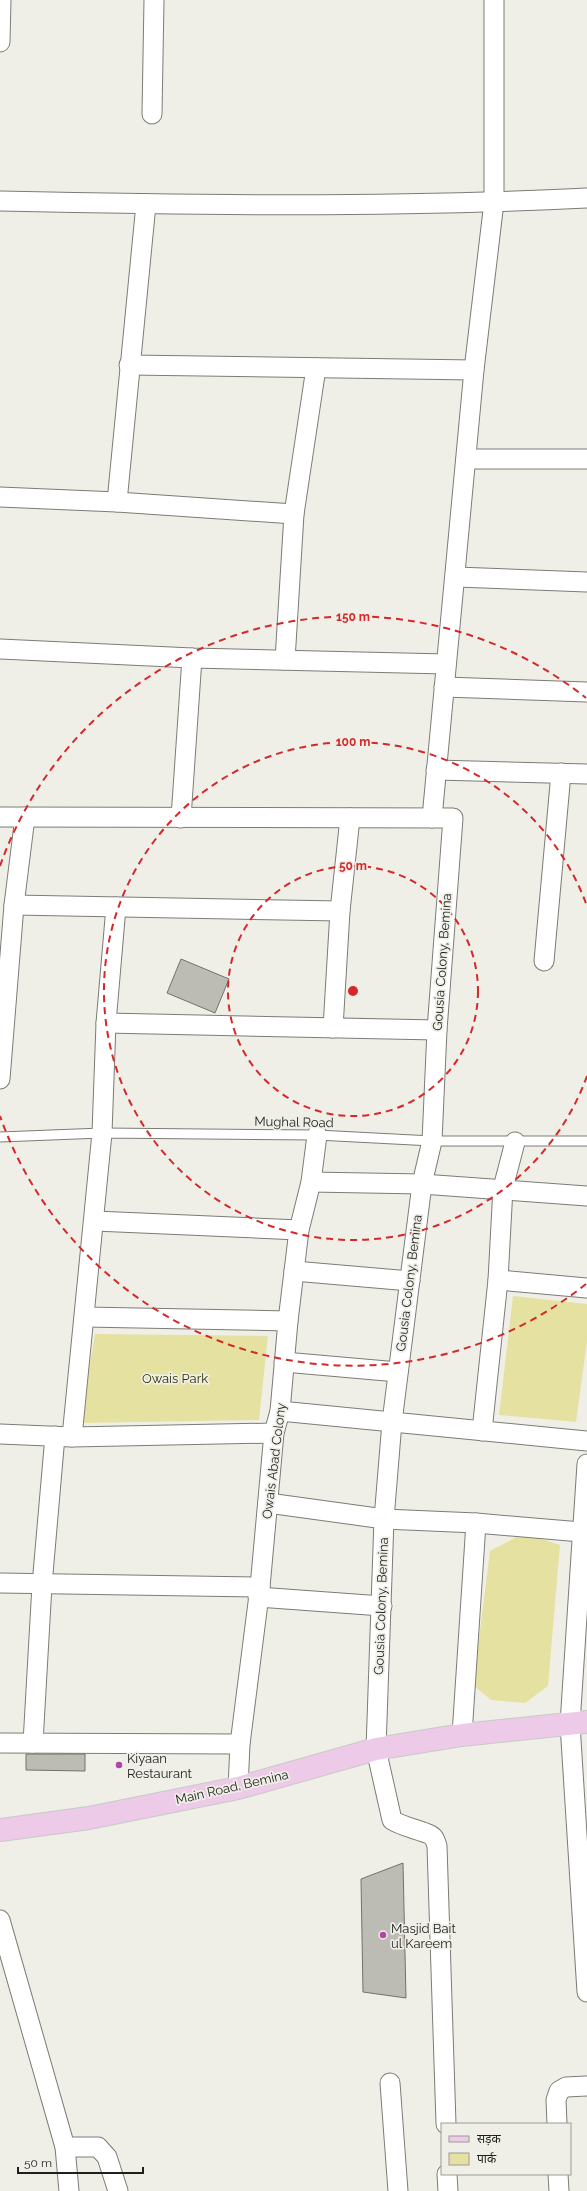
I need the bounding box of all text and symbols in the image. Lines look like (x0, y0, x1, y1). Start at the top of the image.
text: 150 m (336, 610, 370, 624)
text: 100 m (336, 735, 370, 749)
text: 50 m (339, 859, 367, 873)
street label: Gousia Colony, Bemina (430, 893, 454, 1031)
centre of rings (346, 984, 360, 998)
street label: Mughal Road (254, 1114, 334, 1130)
street label: Gousia Colony, Bemina (393, 1214, 425, 1352)
park label: Owais Park (142, 1371, 208, 1386)
street label: Owais Abad Colony (259, 1402, 289, 1520)
street label: Gousia Colony, Bemina (371, 1537, 391, 1675)
place label: Kiyaan Restaurant (127, 1751, 192, 1781)
marker: Kiyaan Restaurant (114, 1760, 124, 1770)
street label: Main Road, Bemina (174, 1767, 290, 1807)
place label: Masjid Bait ul Kareem (391, 1921, 456, 1951)
marker: Masjid Bait ul Kareem (378, 1930, 388, 1940)
legend (441, 2123, 571, 2175)
text: सड़क (477, 2132, 502, 2146)
scale bar (18, 2149, 143, 2175)
text: पार्क (477, 2152, 497, 2166)
text: 50 m (24, 2156, 52, 2170)

